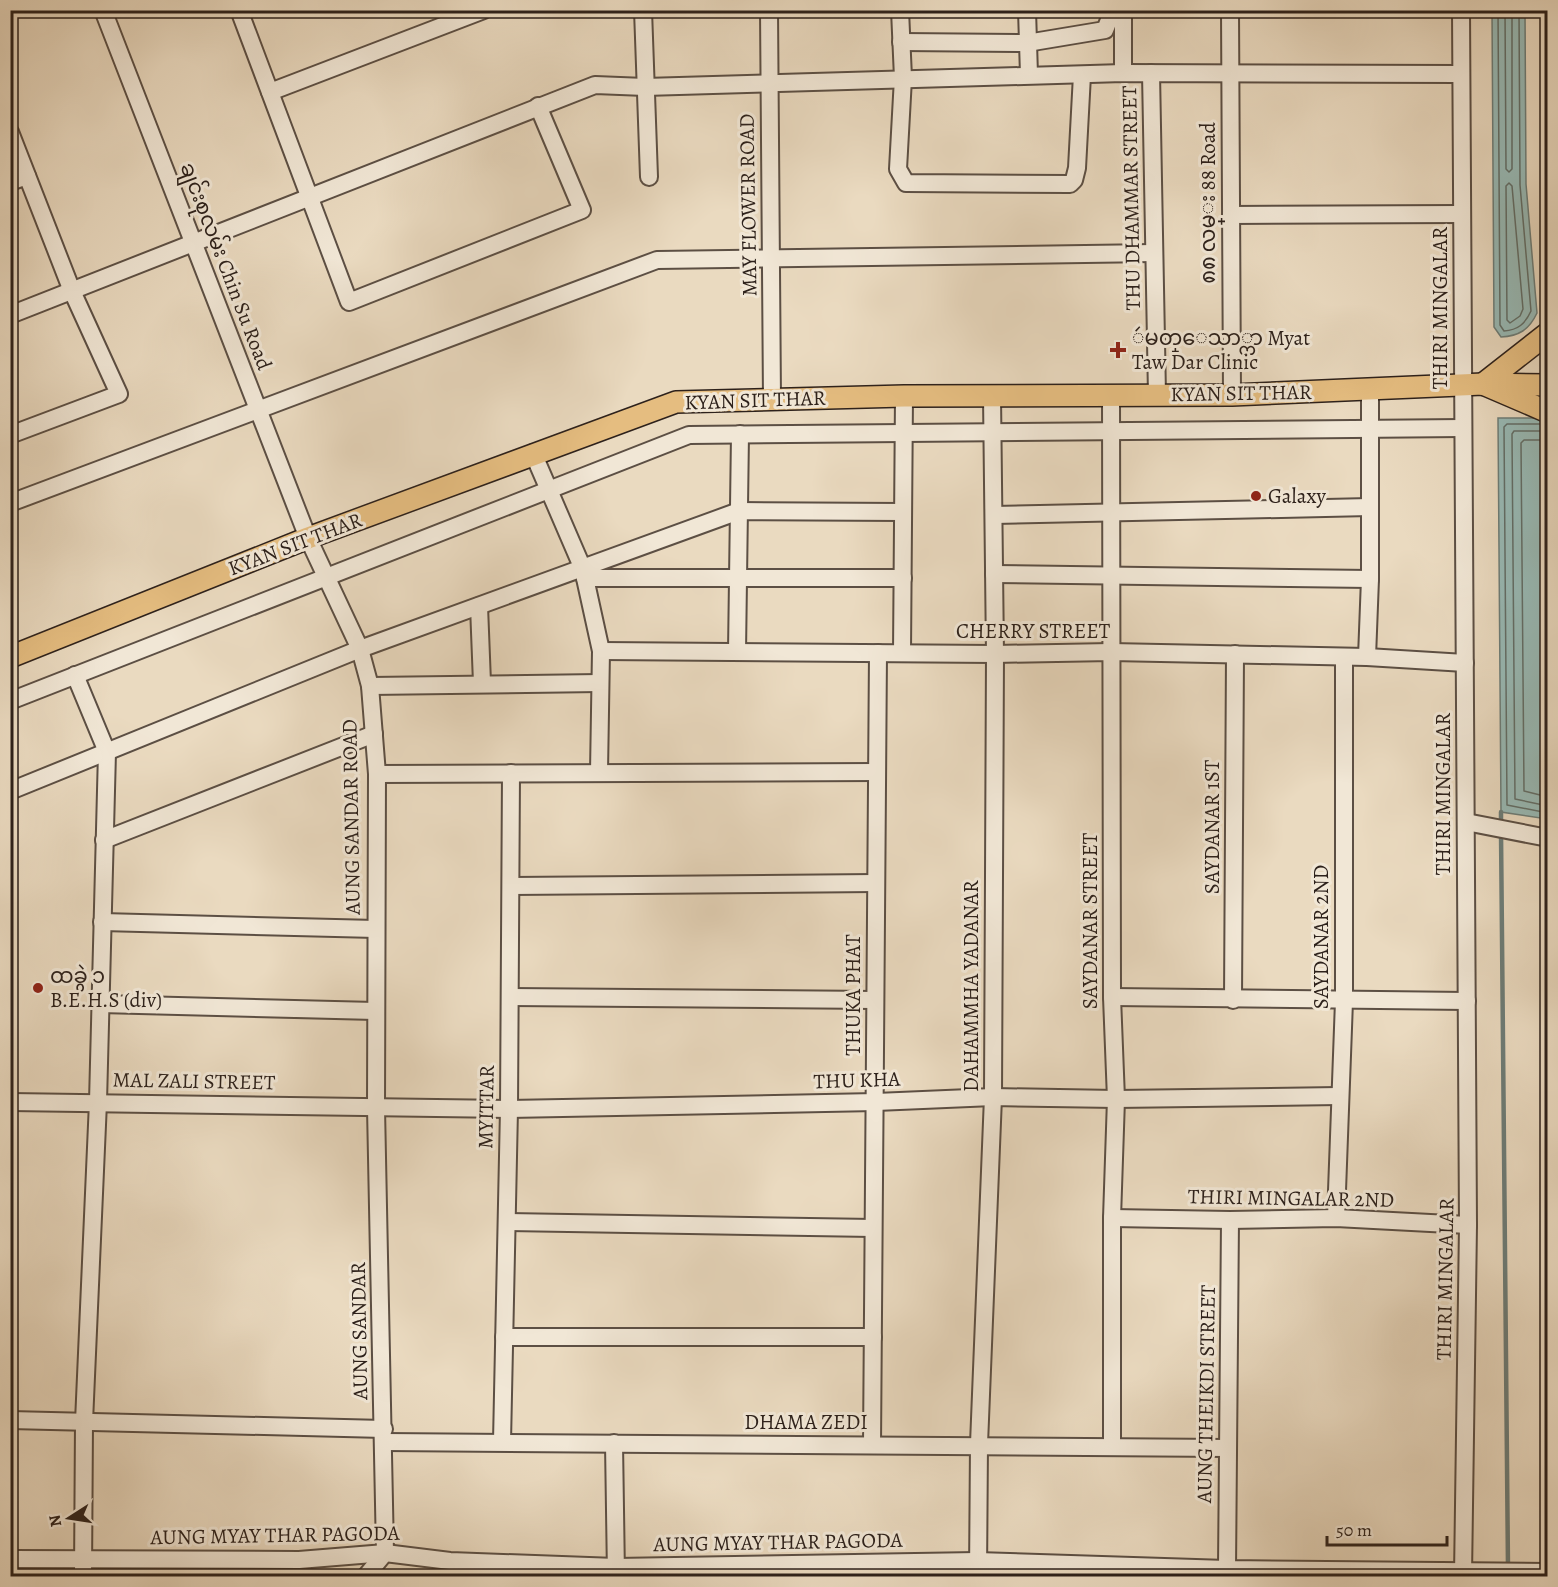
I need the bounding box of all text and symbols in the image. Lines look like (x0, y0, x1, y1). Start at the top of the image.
street label: THU DHAMMAR STREET (1115, 85, 1147, 311)
street label: MAY FLOWER ROAD (732, 113, 764, 297)
street label: ၈၈ လမ္း 88 Road (1194, 122, 1225, 284)
street label: ချင်းစုလမ်း Chin Su Road (170, 157, 281, 376)
street label: THIRI MINGALAR (1426, 227, 1454, 389)
place label: ဴမတ္ေသာ္တာ Myat Taw Dar Clinic (1132, 324, 1310, 376)
marker: ဴမတ္ေသာ္တာ Myat Taw Dar Clinic (1109, 341, 1127, 359)
street label: KYAN SIT THAR (1170, 378, 1312, 408)
street label: KYAN SIT THAR (684, 384, 826, 416)
place label: Galaxy (1268, 482, 1326, 510)
marker: Galaxy (1249, 489, 1263, 503)
street label: KYAN SIT THAR (224, 506, 366, 582)
street label: CHERRY STREET (956, 617, 1111, 645)
street label: THIRI MINGALAR (1429, 713, 1457, 875)
street label: AUNG SANDAR ROAD (335, 719, 367, 916)
street label: SAYDANAR 1ST (1198, 759, 1226, 894)
street label: SAYDANAR STREET (1076, 832, 1104, 1009)
street label: SAYDANAR 2ND (1307, 865, 1335, 1009)
street label: DAHAMMHA YADANAR (957, 880, 985, 1092)
street label: THUKA PHAT (839, 934, 867, 1056)
place label: ထခွဲ ၁ B.E.H.S (div) (50, 962, 162, 1014)
marker: ထခွဲ ၁ B.E.H.S (div) (31, 981, 45, 995)
street label: THU KHA (813, 1064, 902, 1096)
street label: MYITTAR (471, 1065, 501, 1149)
street label: MAL ZALI STREET (112, 1066, 276, 1096)
street label: THIRI MINGALAR 2ND (1188, 1182, 1394, 1214)
street label: THIRI MINGALAR (1430, 1197, 1460, 1360)
street label: AUNG SANDAR (344, 1262, 374, 1401)
street label: AUNG THEIKDI STREET (1190, 1284, 1222, 1504)
street label: DHAMA ZEDI (744, 1408, 868, 1436)
north arrow (39, 1488, 99, 1548)
scale bar (1327, 1509, 1447, 1547)
text: N (43, 1513, 67, 1529)
text: 50 m (1336, 1518, 1372, 1542)
street label: AUNG MYAY THAR PAGODA (149, 1519, 401, 1551)
street label: AUNG MYAY THAR PAGODA (652, 1526, 904, 1558)

